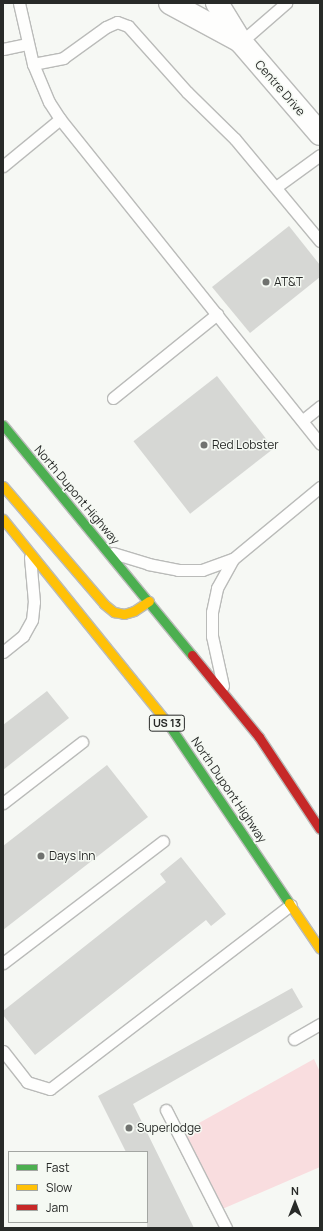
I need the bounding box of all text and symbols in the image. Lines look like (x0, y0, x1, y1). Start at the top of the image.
street label: Centre Drive (252, 57, 308, 119)
place label: AT&T (274, 275, 303, 289)
marker: AT&T (261, 277, 271, 287)
place label: Red Lobster (212, 438, 279, 452)
marker: Red Lobster (199, 440, 209, 450)
street label: North Dupont Highway (31, 443, 123, 547)
road number: US 13 (148, 714, 186, 732)
street label: North Dupont Highway (188, 734, 270, 846)
place label: Days Inn (49, 849, 95, 863)
marker: Days Inn (36, 851, 46, 861)
place label: Superlodge (137, 1121, 201, 1135)
marker: Superlodge (124, 1123, 134, 1133)
legend (8, 1151, 148, 1223)
text: Fast (46, 1159, 70, 1176)
text: Slow (46, 1179, 72, 1196)
north arrow (275, 1183, 315, 1223)
text: N (291, 1183, 299, 1198)
text: Jam (46, 1199, 68, 1216)

